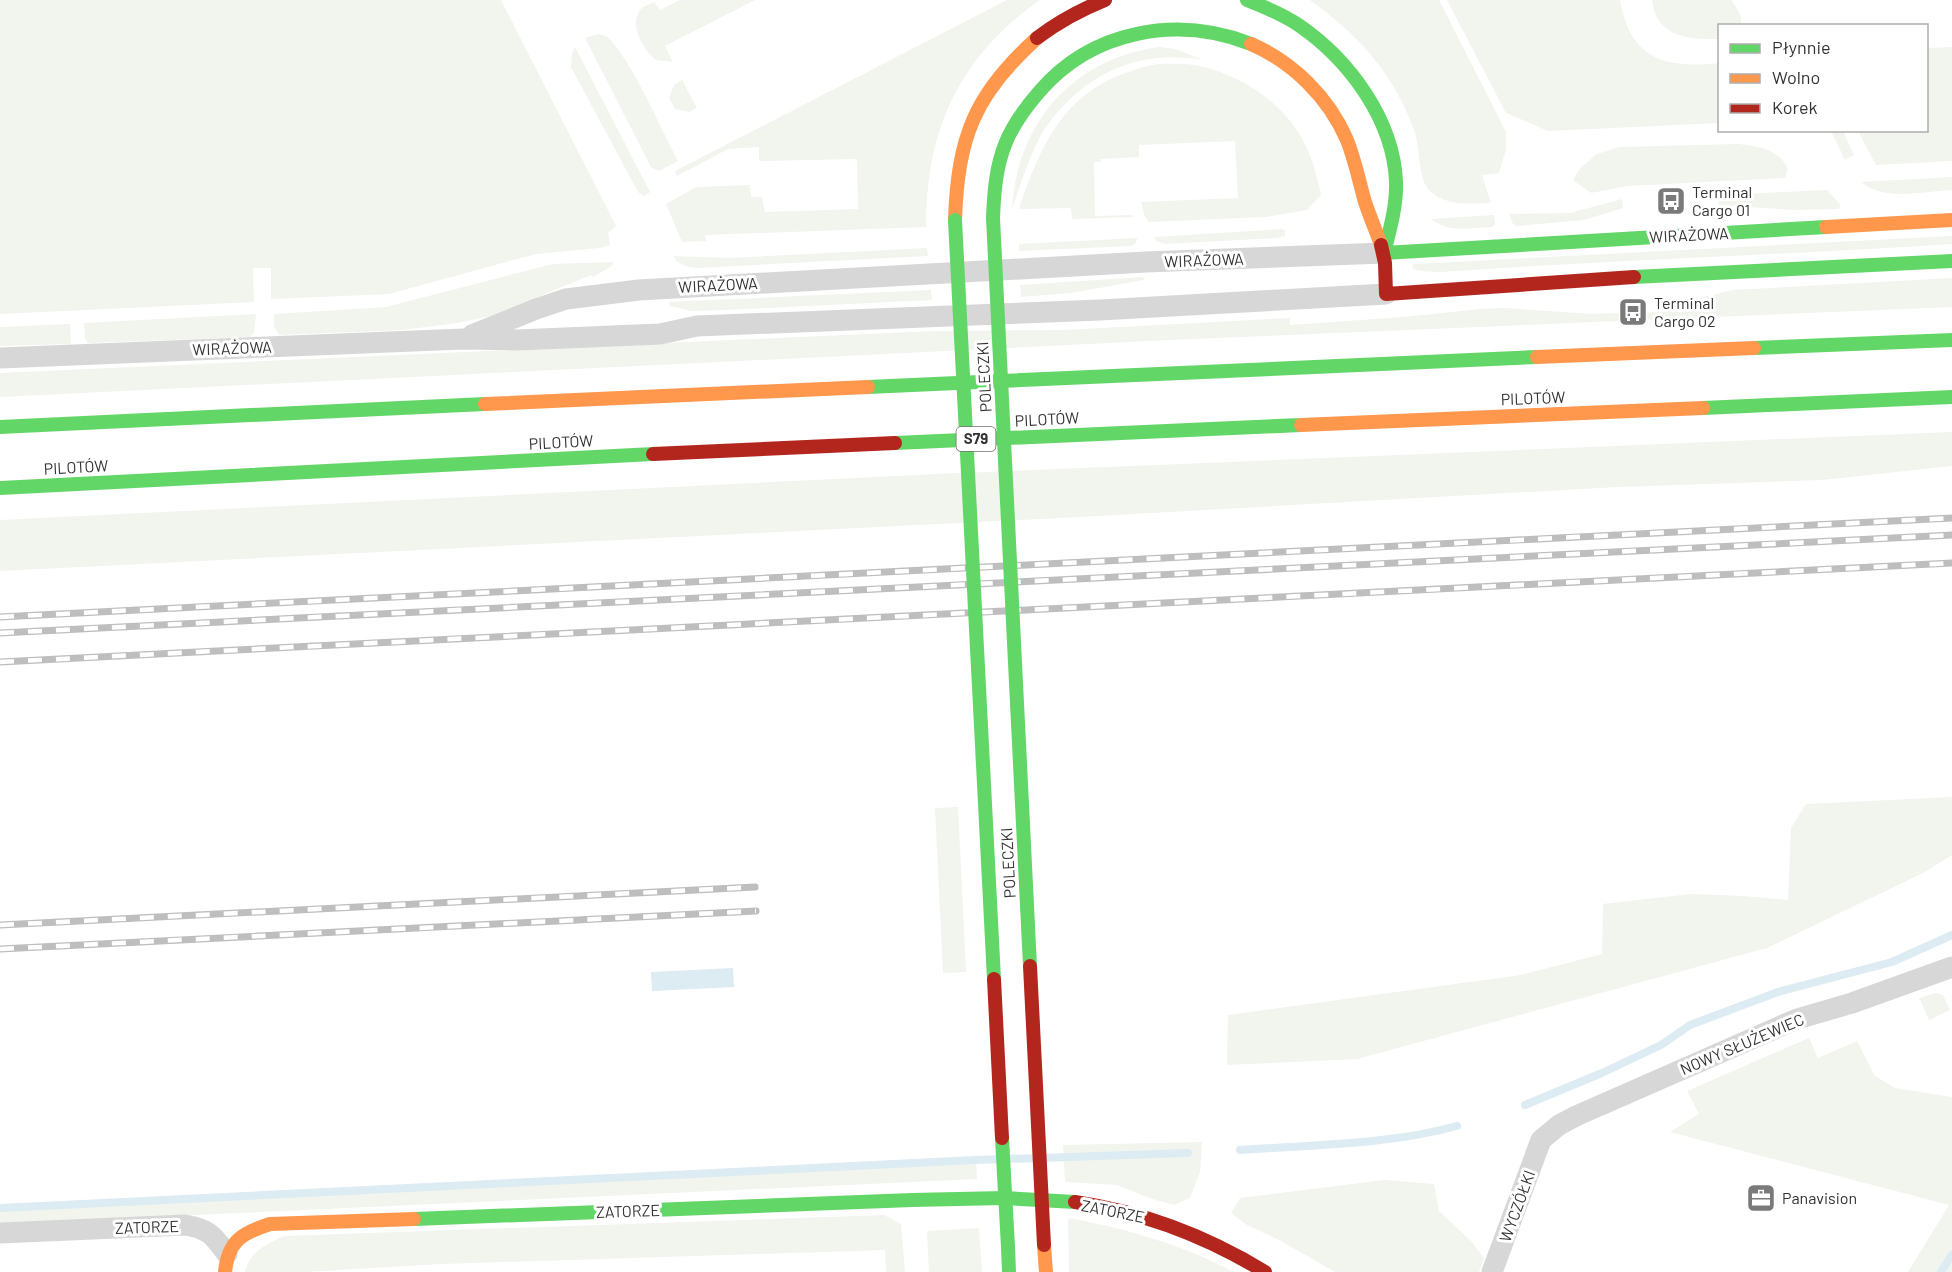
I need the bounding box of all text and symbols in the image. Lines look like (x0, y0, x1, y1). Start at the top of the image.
legend (1718, 24, 1928, 132)
text: Płynnie (1772, 36, 1831, 58)
text: Wolno (1772, 66, 1820, 88)
text: Korek (1772, 96, 1818, 118)
place label: Terminal Cargo 01 (1692, 182, 1752, 219)
bus stop icon: Terminal Cargo 01 (1655, 185, 1687, 217)
street label: WIRAŻOWA (1649, 223, 1729, 246)
street label: WIRAŻOWA (1164, 249, 1244, 270)
street label: WIRAŻOWA (678, 273, 758, 296)
place label: Terminal Cargo 02 (1654, 293, 1716, 330)
bus stop icon: Terminal Cargo 02 (1617, 296, 1649, 328)
street label: WIRAŻOWA (192, 337, 272, 358)
street label: POLECZKI (972, 341, 995, 413)
street label: PILOTÓW (1500, 387, 1566, 408)
street label: PILOTÓW (1014, 407, 1080, 430)
road number: S79 (956, 427, 996, 451)
street label: PILOTÓW (528, 430, 594, 453)
street label: PILOTÓW (43, 455, 109, 478)
street label: POLECZKI (996, 827, 1019, 899)
street label: NOWY SŁUŻEWIEC (1677, 1009, 1807, 1078)
street label: WYCZÓŁKI (1495, 1168, 1538, 1244)
office icon: Panavision (1745, 1182, 1777, 1214)
place label: Panavision (1782, 1188, 1857, 1207)
street label: ZATORZE (1080, 1195, 1146, 1226)
street label: ZATORZE (596, 1200, 660, 1221)
street label: ZATORZE (115, 1216, 179, 1237)

